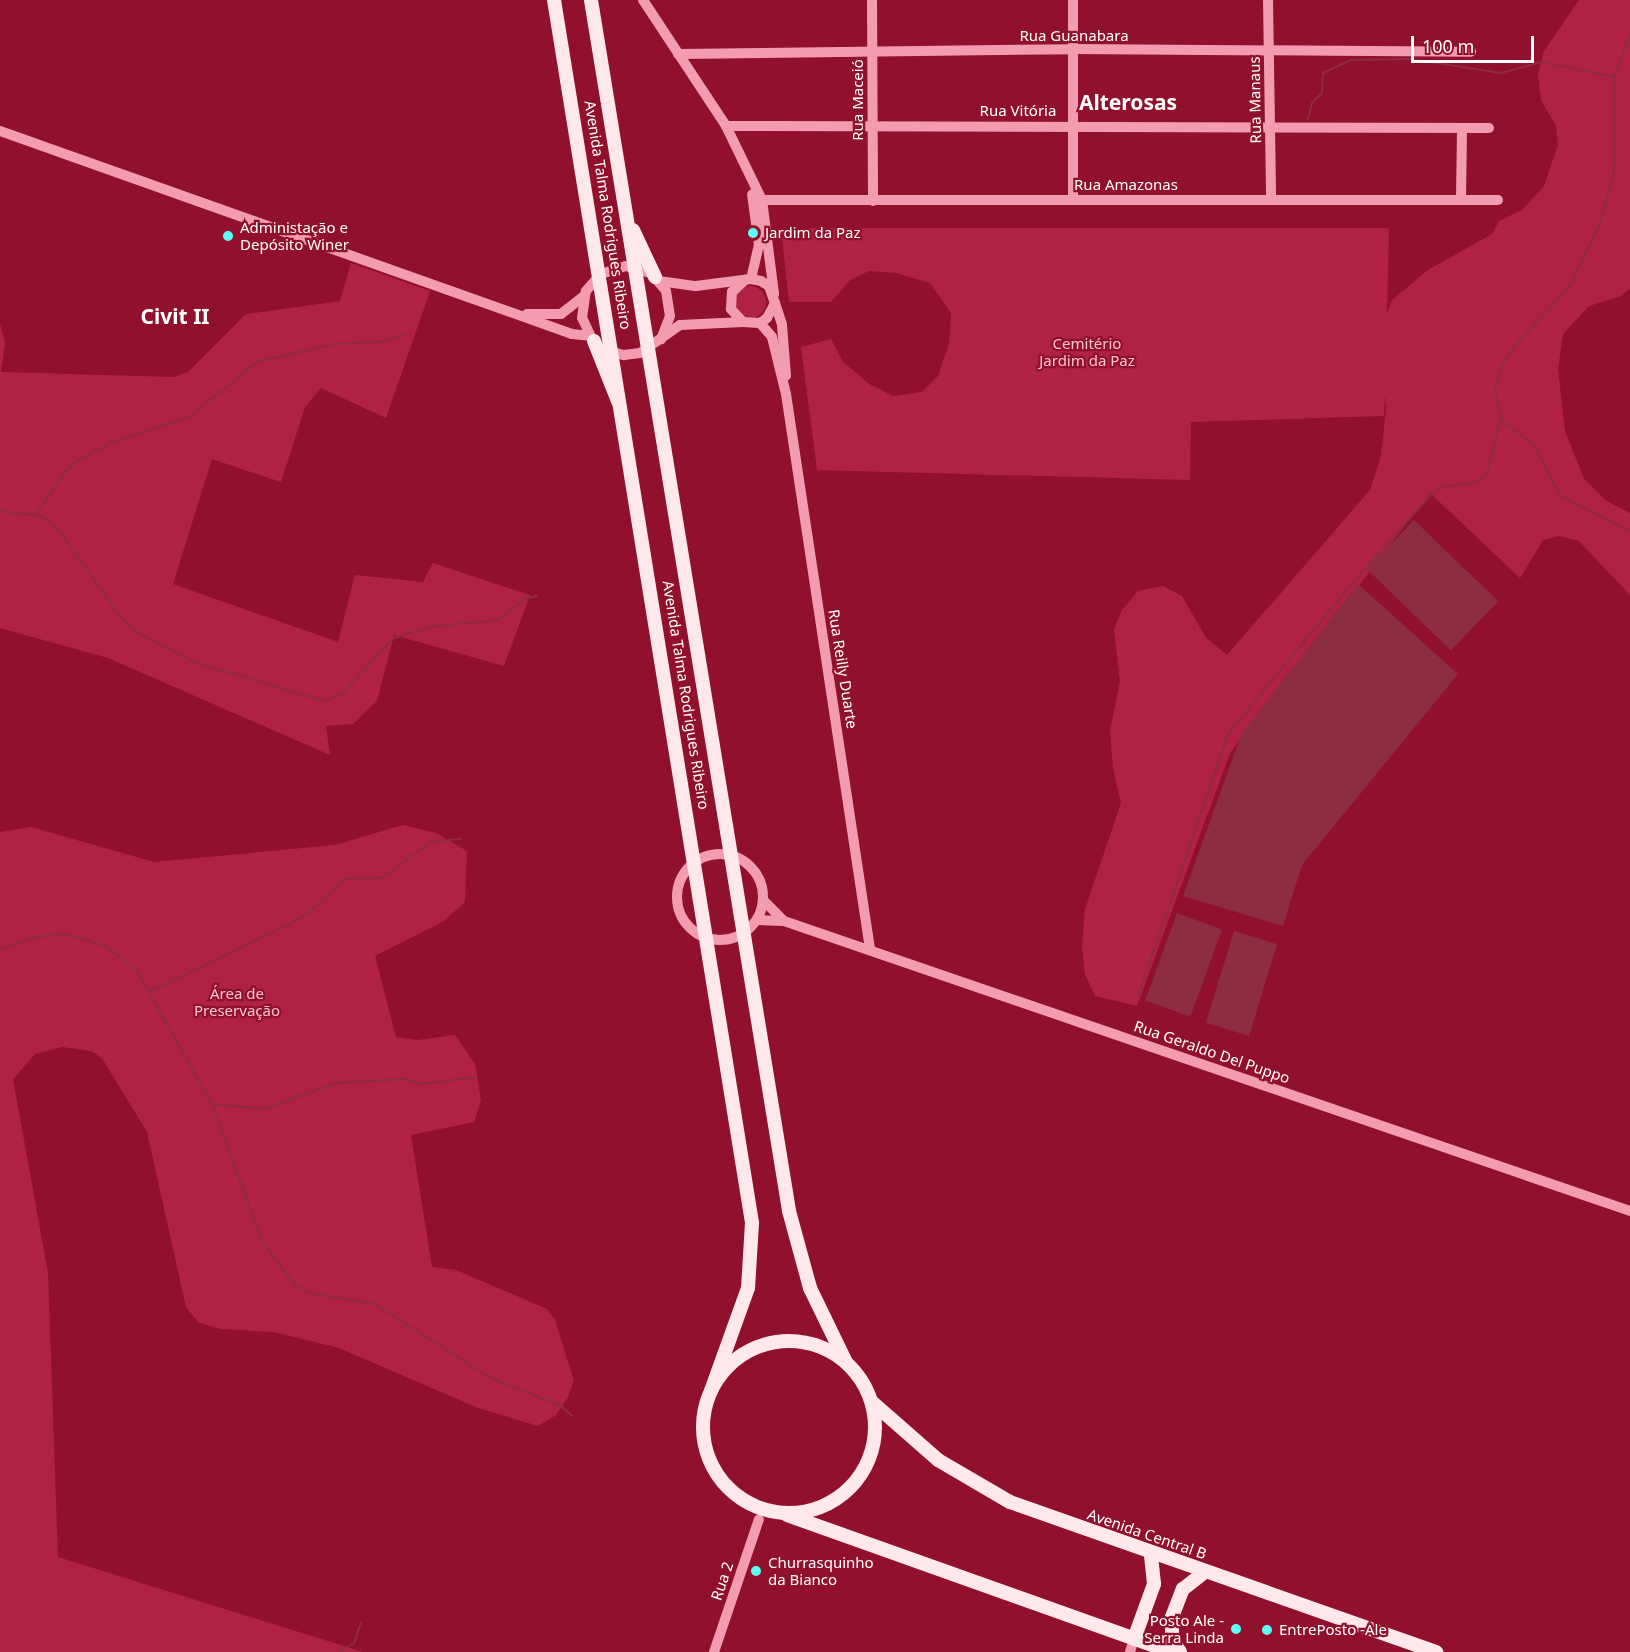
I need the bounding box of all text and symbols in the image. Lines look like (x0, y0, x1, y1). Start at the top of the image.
scale bar (1414, 24, 1537, 62)
street label: Rua Guanabara (1019, 27, 1129, 45)
text: 100 m (1422, 34, 1474, 58)
street label: Rua Manaus (1245, 56, 1265, 144)
street label: Rua Maceió (849, 59, 867, 141)
district label: Alterosas (1079, 89, 1177, 115)
street label: Avenida Talma Rodrigues Ribeiro (581, 99, 635, 331)
street label: Rua Vitória (980, 102, 1056, 120)
street label: Rua Amazonas (1074, 176, 1178, 194)
place label: Administação e Depósito Winer (240, 218, 349, 253)
place label: Jardim da Paz (765, 224, 861, 242)
marker: Jardim da Paz (746, 226, 760, 240)
marker: Administação e Depósito Winer (221, 229, 235, 243)
district label: Civit II (141, 303, 209, 329)
park label: Cemitério Jardim da Paz (1039, 334, 1135, 369)
street label: Avenida Talma Rodrigues Ribeiro (659, 579, 713, 811)
street label: Rua Reilly Duarte (825, 608, 861, 730)
park label: Área de Preservação (194, 984, 280, 1019)
street label: Rua Geraldo Del Puppo (1132, 1017, 1292, 1087)
street label: Avenida Central B (1085, 1505, 1209, 1563)
place label: Churrasquinho da Bianco (768, 1553, 874, 1588)
street label: Rua 2 (707, 1559, 737, 1603)
marker: Churrasquinho da Bianco (749, 1564, 763, 1578)
place label: Posto Ale - Serra Linda (1144, 1611, 1224, 1646)
place label: EntrePosto -Ale (1279, 1621, 1387, 1639)
marker: Posto Ale - Serra Linda (1229, 1622, 1243, 1636)
marker: EntrePosto -Ale (1260, 1623, 1274, 1637)

